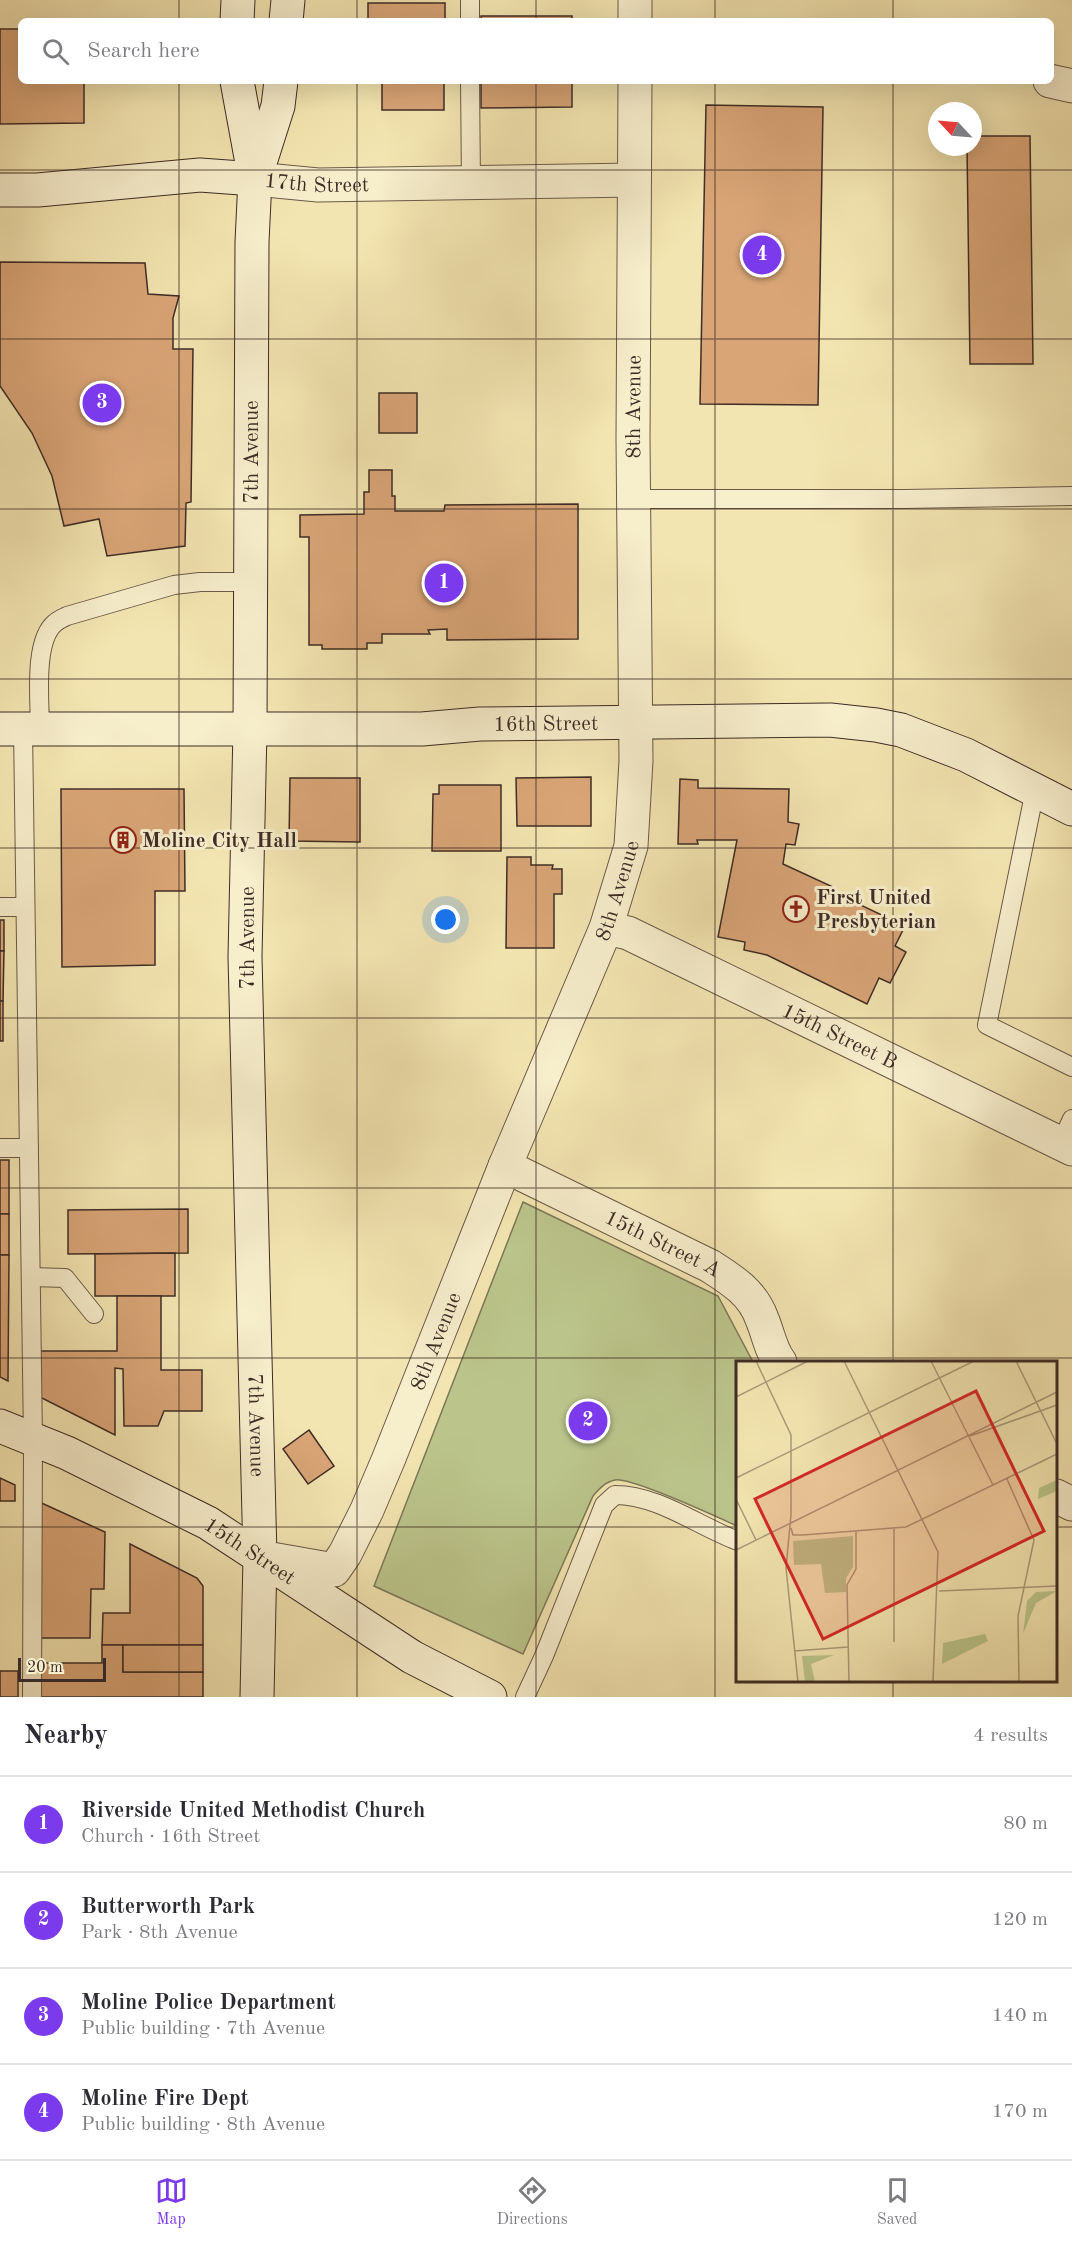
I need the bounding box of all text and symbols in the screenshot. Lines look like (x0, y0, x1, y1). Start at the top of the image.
search box (18, 18, 1054, 84)
icon: search (39, 35, 72, 68)
text: Search here (87, 40, 200, 62)
north arrow (928, 102, 982, 156)
street label: 17th Street (263, 171, 369, 197)
pin: 4 (742, 232, 782, 278)
street label: 8th Avenue (624, 355, 645, 459)
pin: 3 (82, 380, 122, 426)
street label: 7th Avenue (242, 400, 263, 504)
pin: 1 (424, 560, 464, 606)
street label: 16th Street (493, 714, 598, 736)
building icon: Moline City Hall (108, 825, 138, 855)
place label: Moline City Hall (142, 831, 297, 852)
street label: 8th Avenue (593, 840, 643, 944)
street label: 7th Avenue (238, 886, 259, 990)
place label: First United Presbyterian (816, 888, 936, 933)
church icon: First United Presbyterian (781, 894, 811, 924)
your location (431, 905, 460, 934)
street label: 15th Street B (778, 1001, 900, 1074)
street label: 15th Street A (601, 1207, 724, 1282)
street label: 8th Avenue (408, 1290, 466, 1394)
inset map (736, 1361, 1057, 1682)
street label: 7th Avenue (243, 1373, 267, 1477)
pin: 2 (568, 1398, 608, 1444)
street label: 15th Street (200, 1514, 299, 1589)
scale bar (18, 1655, 106, 1682)
text: 20 m (27, 1660, 63, 1676)
text: Nearby (24, 1723, 108, 1749)
text: 4 results (973, 1726, 1048, 1746)
text: Riverside United Methodist Church (81, 1800, 425, 1822)
text: 1 (38, 1814, 49, 1834)
text: 80 m (1003, 1814, 1048, 1834)
text: Church · 16th Street (81, 1827, 260, 1847)
text: Butterworth Park (81, 1896, 255, 1918)
text: 2 (38, 1910, 49, 1930)
text: 120 m (992, 1910, 1048, 1930)
text: Park · 8th Avenue (81, 1923, 238, 1943)
text: Moline Police Department (81, 1992, 336, 2014)
text: 3 (38, 2006, 49, 2026)
text: 140 m (992, 2006, 1048, 2026)
text: Public building · 7th Avenue (81, 2019, 325, 2039)
text: Moline Fire Dept (81, 2088, 249, 2110)
text: 4 (38, 2102, 49, 2122)
text: 170 m (992, 2102, 1048, 2122)
text: Public building · 8th Avenue (81, 2115, 325, 2135)
tab: Map (155, 2174, 188, 2230)
tab: Directions (497, 2174, 568, 2230)
tab: Saved (877, 2174, 917, 2230)

